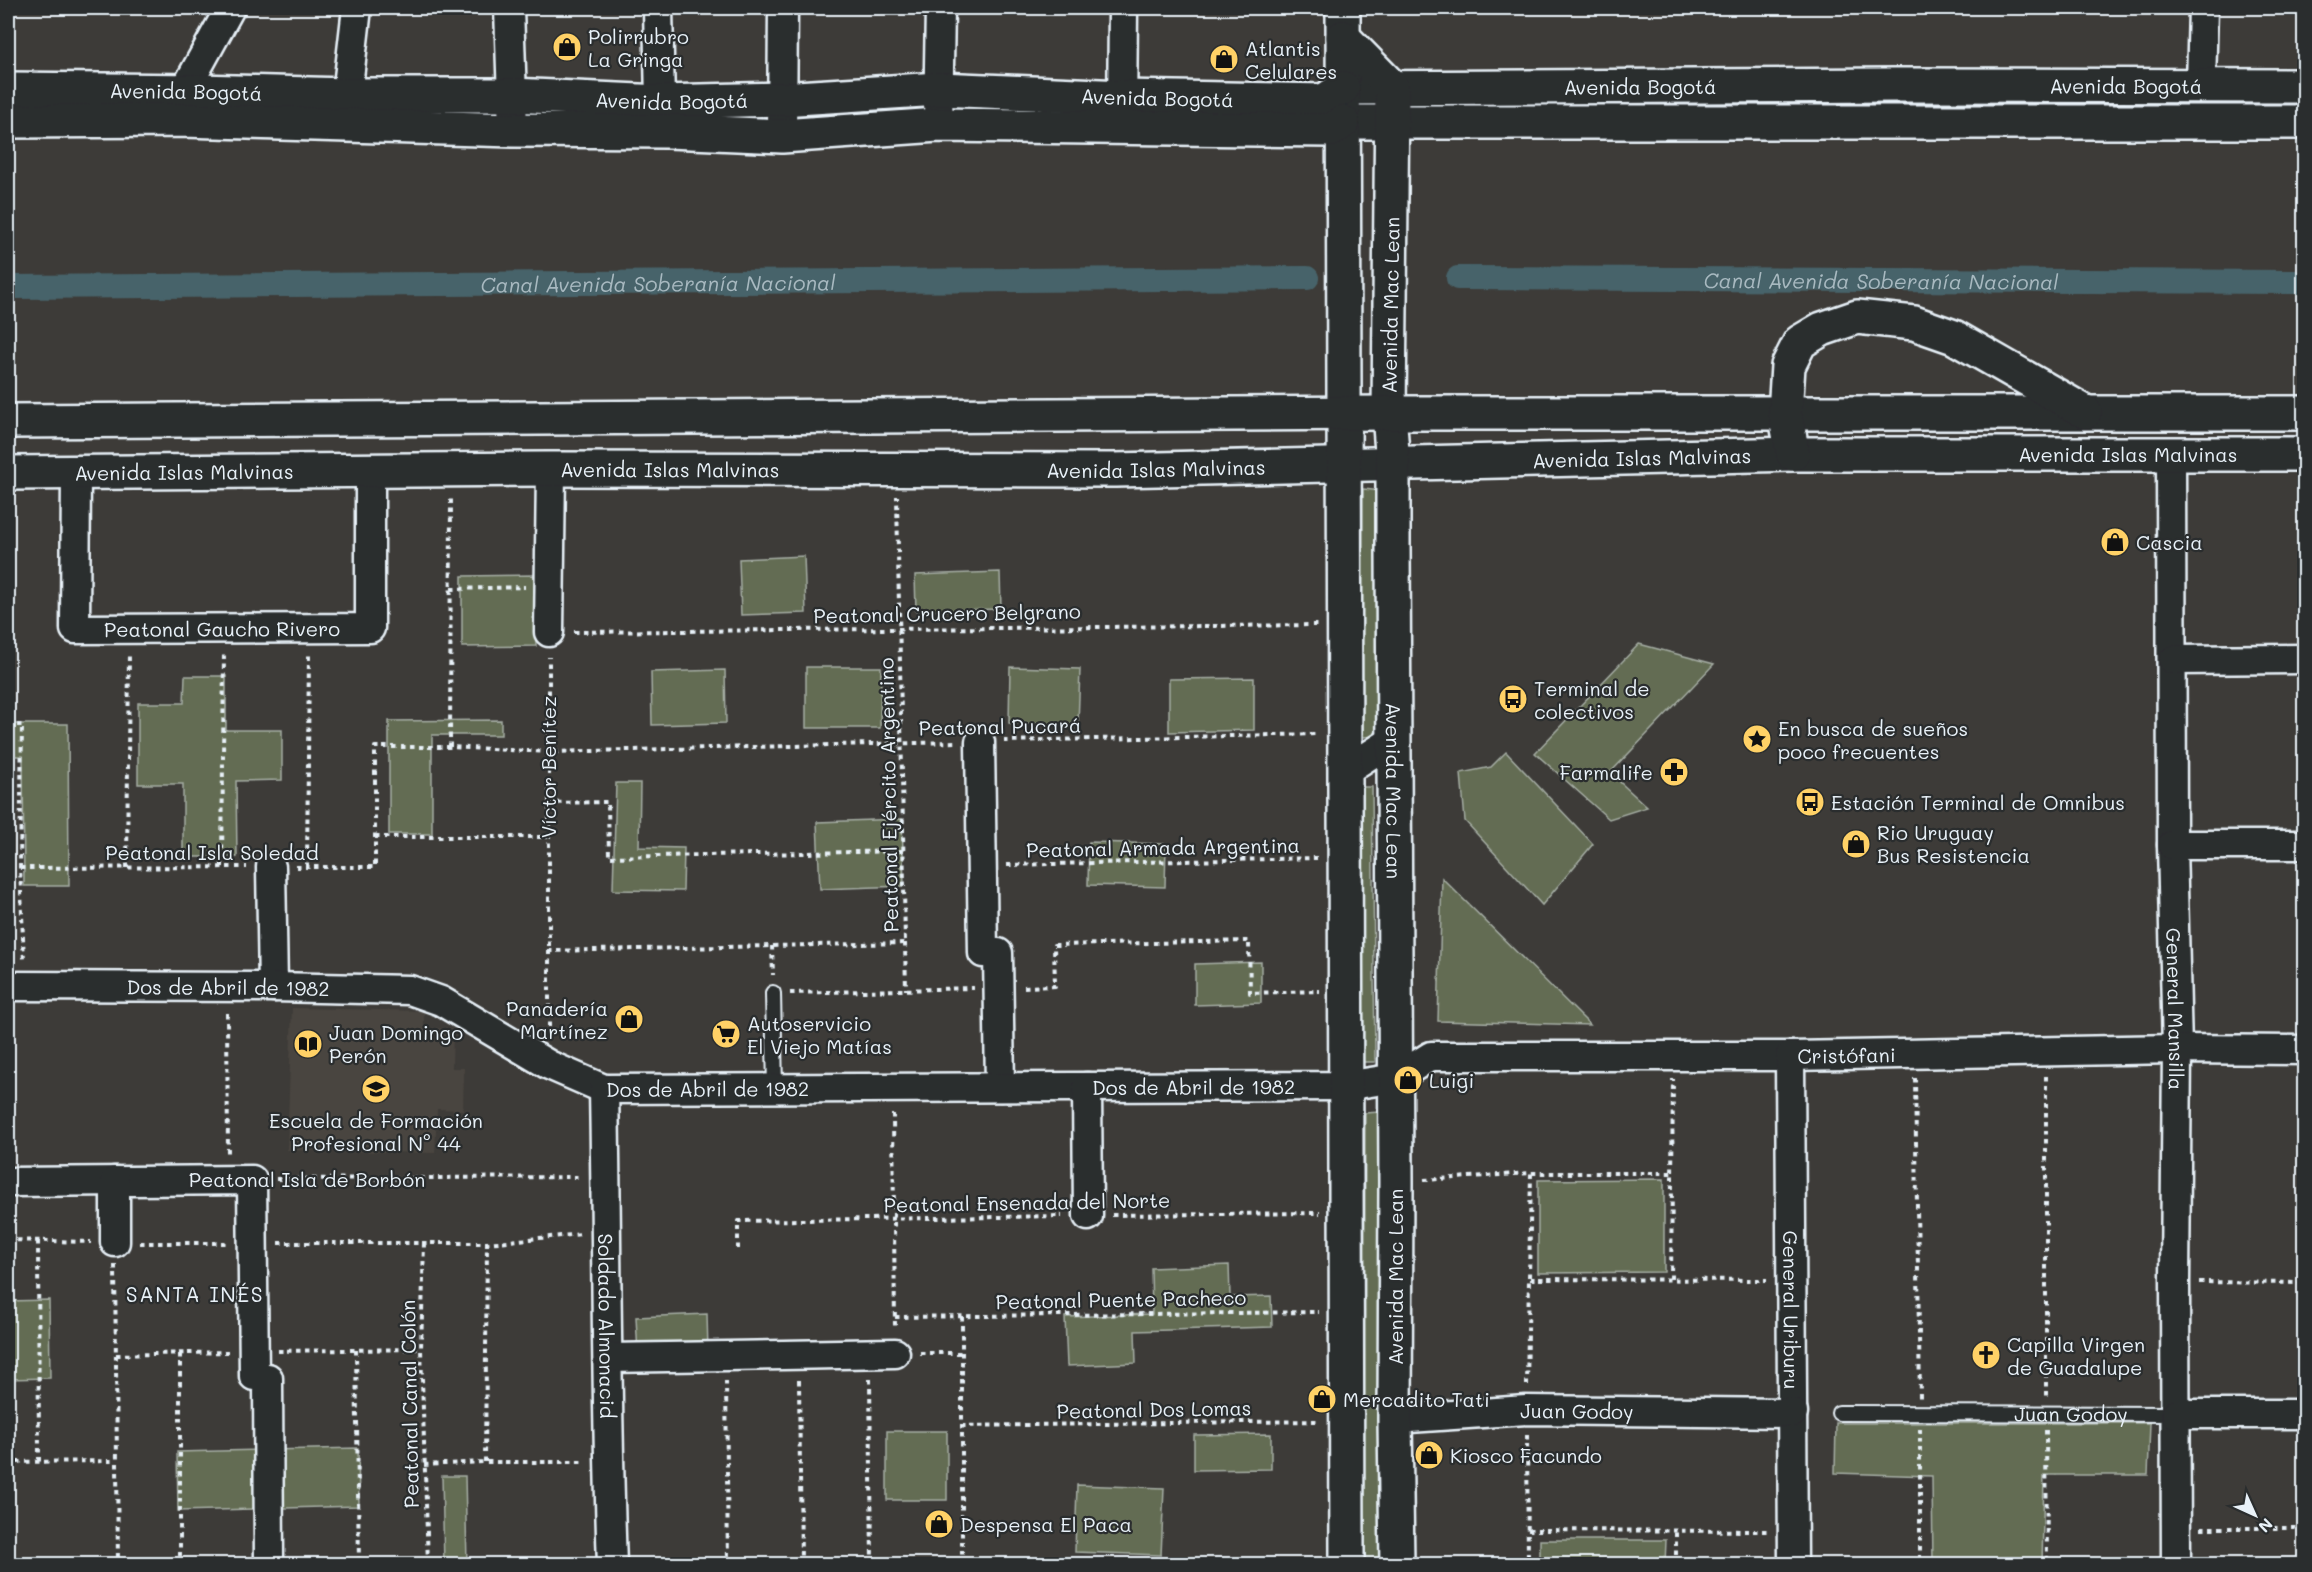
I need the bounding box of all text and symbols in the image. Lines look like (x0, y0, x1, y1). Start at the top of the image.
place label: Polirrubro La Gringa (588, 23, 689, 72)
shop icon: Polirrubro La Gringa (551, 31, 583, 63)
place label: Atlantis Celulares (1245, 35, 1337, 84)
shop icon: Atlantis Celulares (1208, 43, 1240, 75)
street label: Avenida Bogotá (2050, 72, 2202, 99)
street label: Avenida Bogotá (1564, 73, 1716, 100)
street label: Avenida Bogotá (110, 77, 263, 106)
street label: Avenida Bogotá (1080, 82, 1234, 112)
street label: Avenida Bogotá (595, 86, 748, 115)
street label: Avenida Mac Lean (1375, 217, 1405, 393)
water label: Canal Avenida Soberanía Nacional (1703, 266, 2059, 294)
water label: Canal Avenida Soberanía Nacional (480, 268, 836, 297)
street label: Avenida Islas Malvinas (2018, 441, 2237, 467)
street label: Avenida Islas Malvinas (1532, 442, 1752, 473)
street label: Avenida Islas Malvinas (1046, 453, 1266, 483)
street label: Avenida Islas Malvinas (560, 456, 780, 482)
street label: Avenida Islas Malvinas (74, 458, 294, 486)
shop icon: Cascia (2099, 526, 2131, 558)
place label: Cascia (2136, 529, 2203, 555)
street label: Peatonal Crucero Belgrano (813, 598, 1081, 628)
street label: Peatonal Gaucho Rivero (104, 615, 340, 642)
street label: Peatonal Ejército Argentino (873, 657, 903, 933)
place label: Terminal de colectivos (1534, 675, 1650, 724)
bus stop icon: Terminal de colectivos (1497, 683, 1529, 715)
street label: Víctor Benítez (535, 696, 561, 838)
street label: Avenida Mac Lean (1381, 702, 1408, 879)
street label: Peatonal Pucará (919, 712, 1081, 740)
place label: En busca de sueños poco frecuentes (1778, 715, 1968, 764)
place icon: En busca de sueños poco frecuentes (1741, 723, 1773, 755)
pharmacy icon: Farmalife (1658, 756, 1690, 788)
place label: Farmalife (1560, 759, 1653, 785)
bus stop icon: Estación Terminal de Omnibus (1794, 786, 1826, 818)
place label: Estación Terminal de Omnibus (1831, 789, 2125, 815)
place label: Rio Uruguay Bus Resistencia (1877, 819, 2030, 868)
shop icon: Rio Uruguay Bus Resistencia (1840, 828, 1872, 860)
street label: Peatonal Armada Argentina (1026, 832, 1300, 862)
street label: Peatonal Isla Soledad (105, 839, 319, 865)
street label: General Mansilla (2161, 927, 2190, 1090)
street label: Dos de Abril de 1982 (126, 973, 330, 1001)
place label: Panadería Martínez (506, 995, 608, 1044)
shop icon: Panadería Martínez (613, 1003, 645, 1035)
place label: Autoservicio El Viejo Matías (747, 1010, 892, 1059)
supermarket icon: Autoservicio El Viejo Matías (710, 1018, 742, 1050)
place label: Juan Domingo Perón (329, 1019, 463, 1068)
library icon: Juan Domingo Perón (292, 1028, 324, 1060)
street label: Cristófani (1797, 1041, 1896, 1069)
shop icon: Luigi (1392, 1064, 1424, 1096)
place label: Luigi (1429, 1067, 1474, 1093)
school or university icon: Escuela de Formación Profesional N° 44 (360, 1073, 392, 1105)
street label: Dos de Abril de 1982 (1092, 1073, 1295, 1100)
street label: Dos de Abril de 1982 (606, 1075, 809, 1102)
place label: Escuela de Formación Profesional N° 44 (269, 1107, 483, 1156)
street label: Peatonal Isla de Borbón (189, 1166, 425, 1192)
street label: Peatonal Ensenada del Norte (883, 1186, 1171, 1218)
street label: Avenida Mac Lean (1382, 1189, 1408, 1365)
street label: General Uriburu (1778, 1230, 1805, 1390)
street label: Soldado Almonacid (593, 1233, 621, 1419)
district label: SANTA INÉS (126, 1280, 264, 1307)
street label: Peatonal Puente Pacheco (995, 1284, 1247, 1314)
street label: Peatonal Canal Colón (394, 1300, 424, 1508)
place label: Capilla Virgen de Guadalupe (2007, 1331, 2145, 1380)
church icon: Capilla Virgen de Guadalupe (1970, 1339, 2002, 1371)
shop icon: Mercadito Tati (1306, 1383, 1338, 1415)
place label: Mercadito Tati (1343, 1386, 1490, 1412)
street label: Peatonal Dos Lomas (1056, 1394, 1252, 1424)
street label: Juan Godoy (1519, 1397, 1634, 1424)
street label: Juan Godoy (2014, 1401, 2128, 1427)
shop icon: Kiosco Facundo (1413, 1439, 1445, 1471)
place label: Kiosco Facundo (1450, 1442, 1602, 1468)
north arrow (2225, 1485, 2285, 1545)
shop icon: Despensa El Paca (923, 1508, 955, 1540)
place label: Despensa El Paca (960, 1511, 1132, 1537)
text: N (2254, 1514, 2278, 1538)

